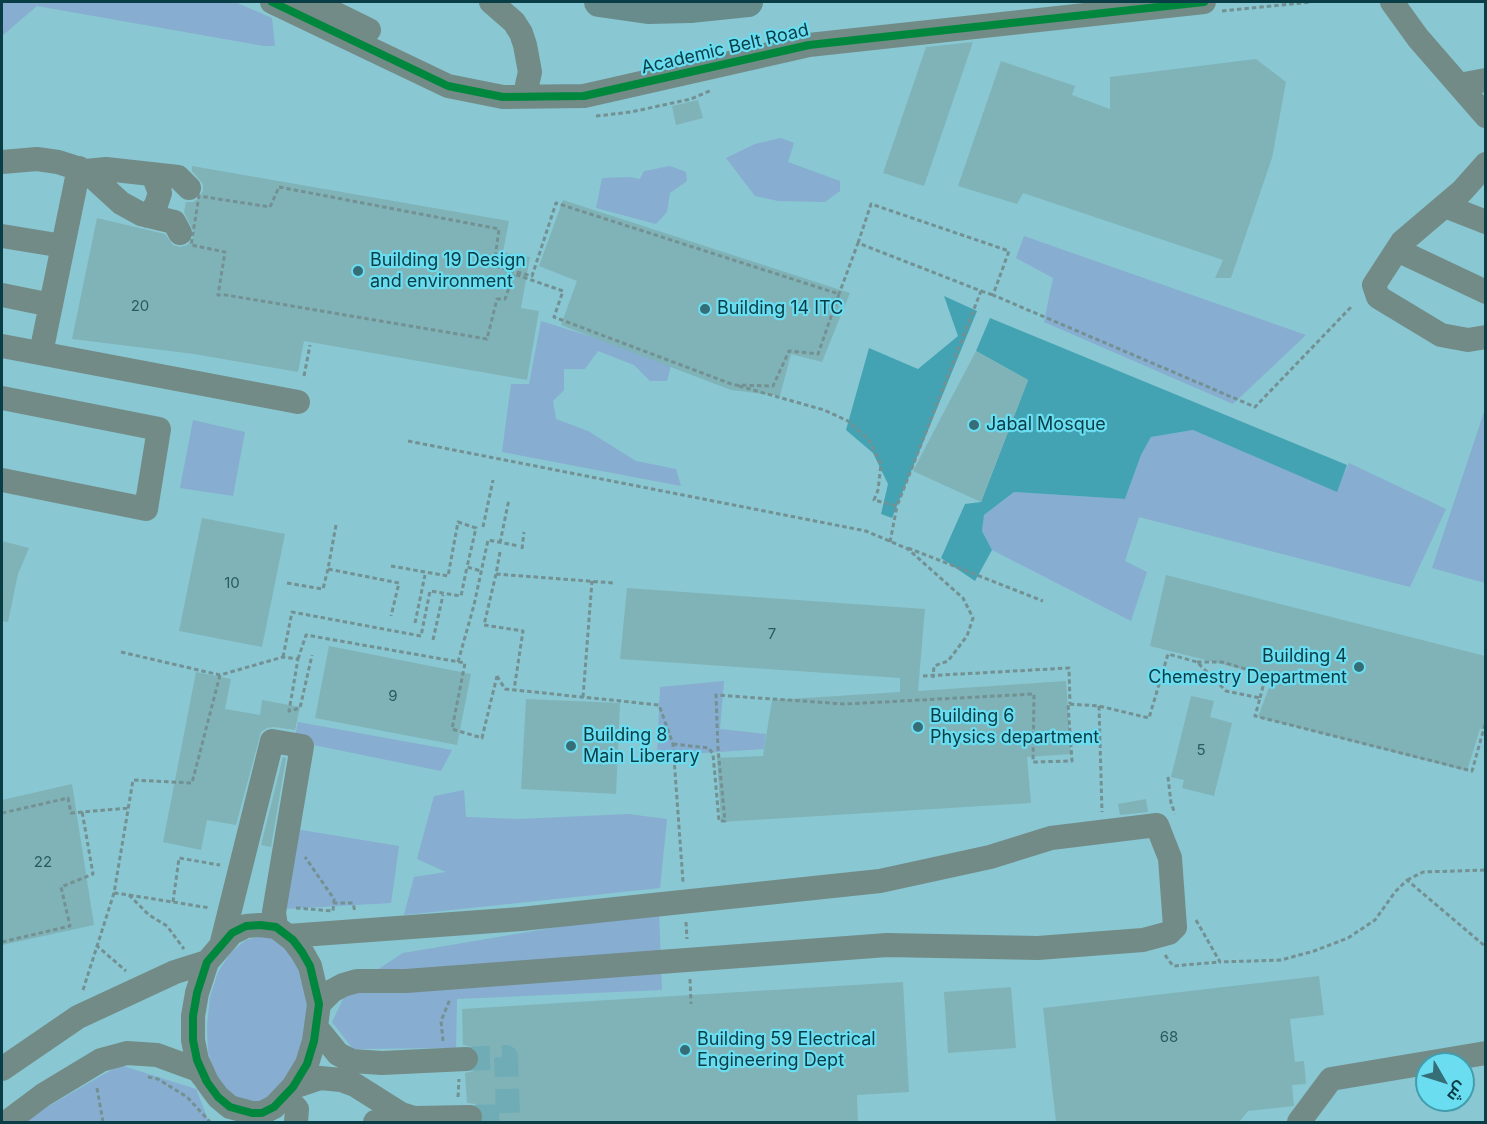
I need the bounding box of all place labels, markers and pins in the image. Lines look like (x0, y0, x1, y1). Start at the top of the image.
place label: Building 19 Design and environment (370, 250, 526, 292)
marker: Building 19 Design and environment (351, 264, 365, 278)
place label: Building 14 ITC (717, 298, 843, 320)
marker: Building 14 ITC (698, 302, 712, 316)
place label: Jabal Mosque (986, 414, 1106, 436)
marker: Jabal Mosque (967, 418, 981, 432)
place label: Building 4 Chemestry Department (1148, 646, 1347, 688)
marker: Building 4 Chemestry Department (1352, 660, 1366, 674)
place label: Building 6 Physics department (930, 706, 1099, 748)
marker: Building 6 Physics department (911, 720, 925, 734)
place label: Building 8 Main Liberary (583, 725, 700, 768)
marker: Building 8 Main Liberary (564, 739, 578, 753)
place label: Building 59 Electrical Engineering Dept (697, 1029, 876, 1072)
marker: Building 59 Electrical Engineering Dept (678, 1043, 692, 1057)

